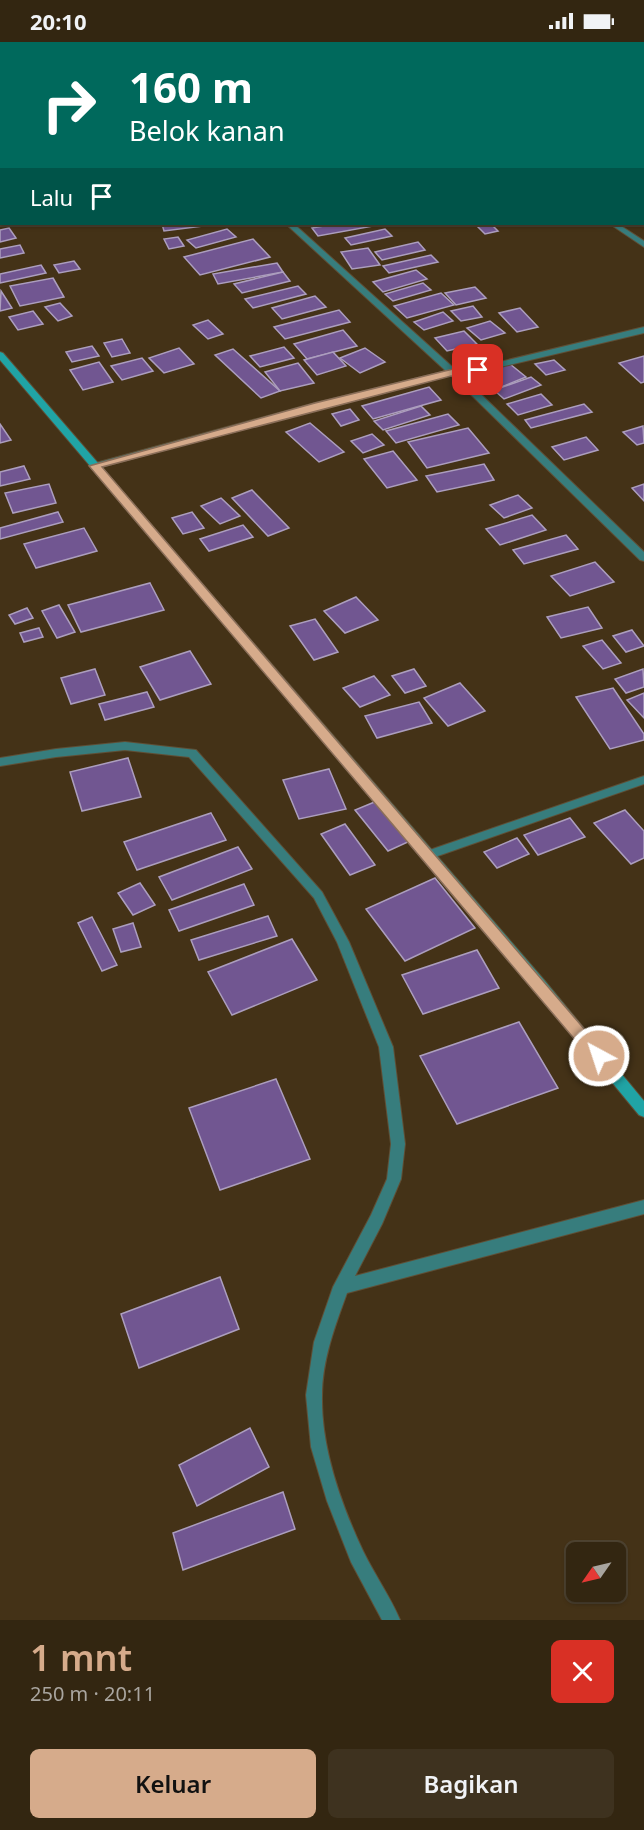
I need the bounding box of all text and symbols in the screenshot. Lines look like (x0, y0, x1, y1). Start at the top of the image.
text: 20:10 (30, 6, 87, 36)
text: 160 m (129, 58, 253, 115)
icon: right (30, 66, 108, 144)
text: Belok kanan (129, 112, 285, 149)
icon: arrive (85, 180, 118, 213)
text: Lalu (30, 182, 73, 212)
pin (452, 344, 503, 395)
icon: arrive (461, 353, 494, 386)
position arrow (567, 1024, 631, 1088)
north arrow (566, 1542, 626, 1602)
map controls (566, 1542, 626, 1602)
text: 1 mnt (30, 1633, 132, 1682)
button: close (551, 1640, 614, 1703)
text: 250 m · 20:11 (30, 1680, 155, 1707)
button: Keluar (30, 1749, 316, 1818)
button: Bagikan (328, 1749, 614, 1818)

